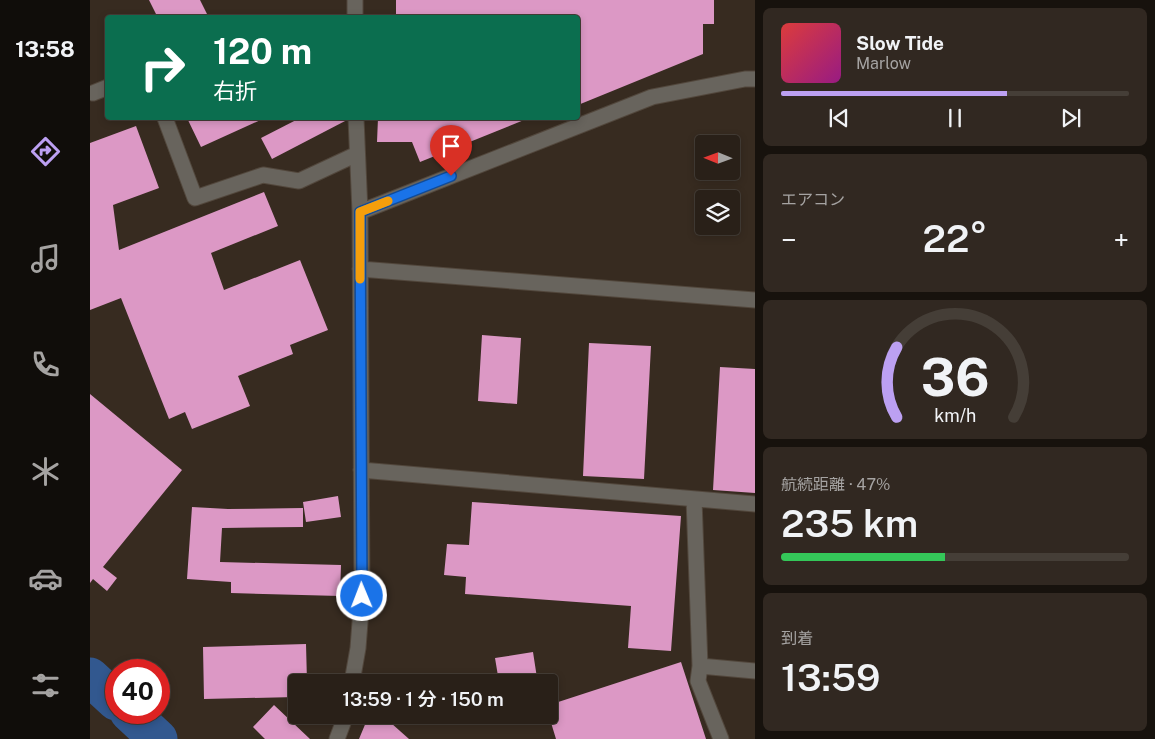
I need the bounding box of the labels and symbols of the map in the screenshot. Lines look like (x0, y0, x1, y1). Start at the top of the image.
pin (430, 125, 472, 176)
north arrow (695, 135, 740, 180)
position arrow (335, 569, 387, 621)
speed limit sign: 40 (105, 659, 170, 724)

